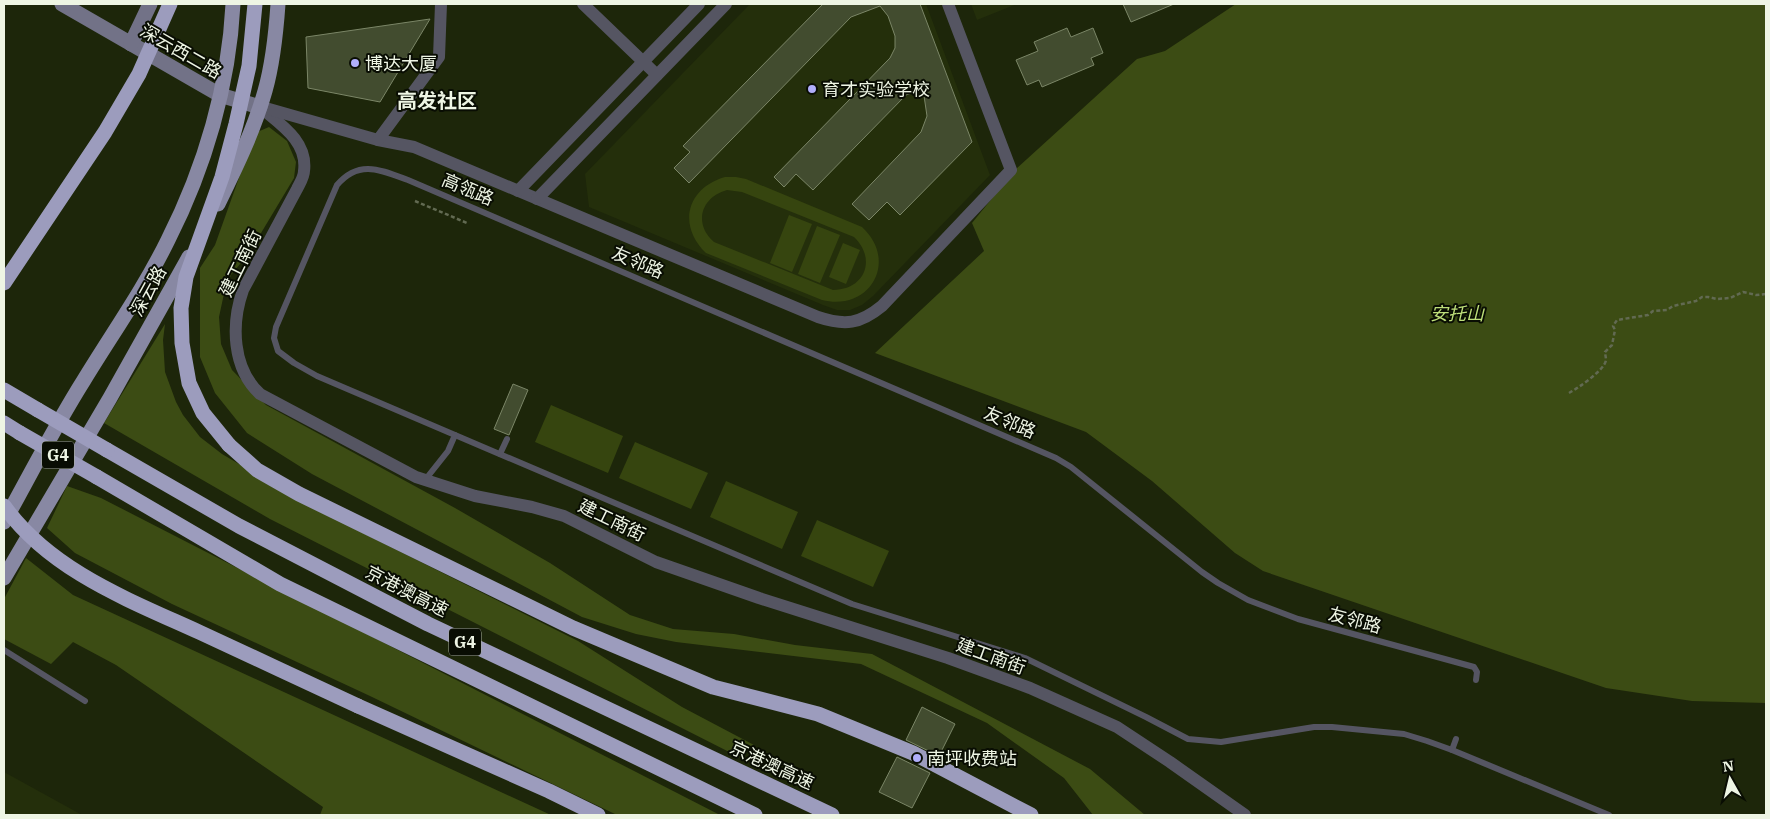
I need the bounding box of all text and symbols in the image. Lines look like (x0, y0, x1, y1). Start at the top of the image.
street label: 深云西二路 (136, 19, 226, 83)
place label: 博达大厦 (365, 52, 437, 75)
marker: 博达大厦 (349, 57, 361, 69)
place label: 育才实验学校 (822, 78, 930, 101)
marker: 育才实验学校 (806, 83, 818, 95)
district label: 高发社区 (397, 87, 477, 114)
street label: 高瓴路 (439, 168, 497, 210)
street label: 建工南街 (214, 226, 266, 300)
street label: 友邻路 (609, 241, 667, 283)
street label: 深云路 (125, 262, 171, 320)
park label: 安托山 (1430, 302, 1485, 325)
street label: 友邻路 (981, 401, 1039, 443)
road number: G4 (42, 442, 74, 468)
street label: 建工南街 (575, 494, 649, 546)
street label: 京港澳高速 (362, 560, 452, 622)
street label: 友邻路 (1326, 602, 1384, 638)
road number: G4 (449, 628, 481, 656)
street label: 建工南街 (953, 633, 1029, 679)
street label: 京港澳高速 (726, 736, 818, 794)
place label: 南坪收费站 (927, 747, 1017, 770)
marker: 南坪收费站 (911, 752, 923, 764)
north arrow (1705, 754, 1755, 804)
text: N (1721, 756, 1735, 776)

